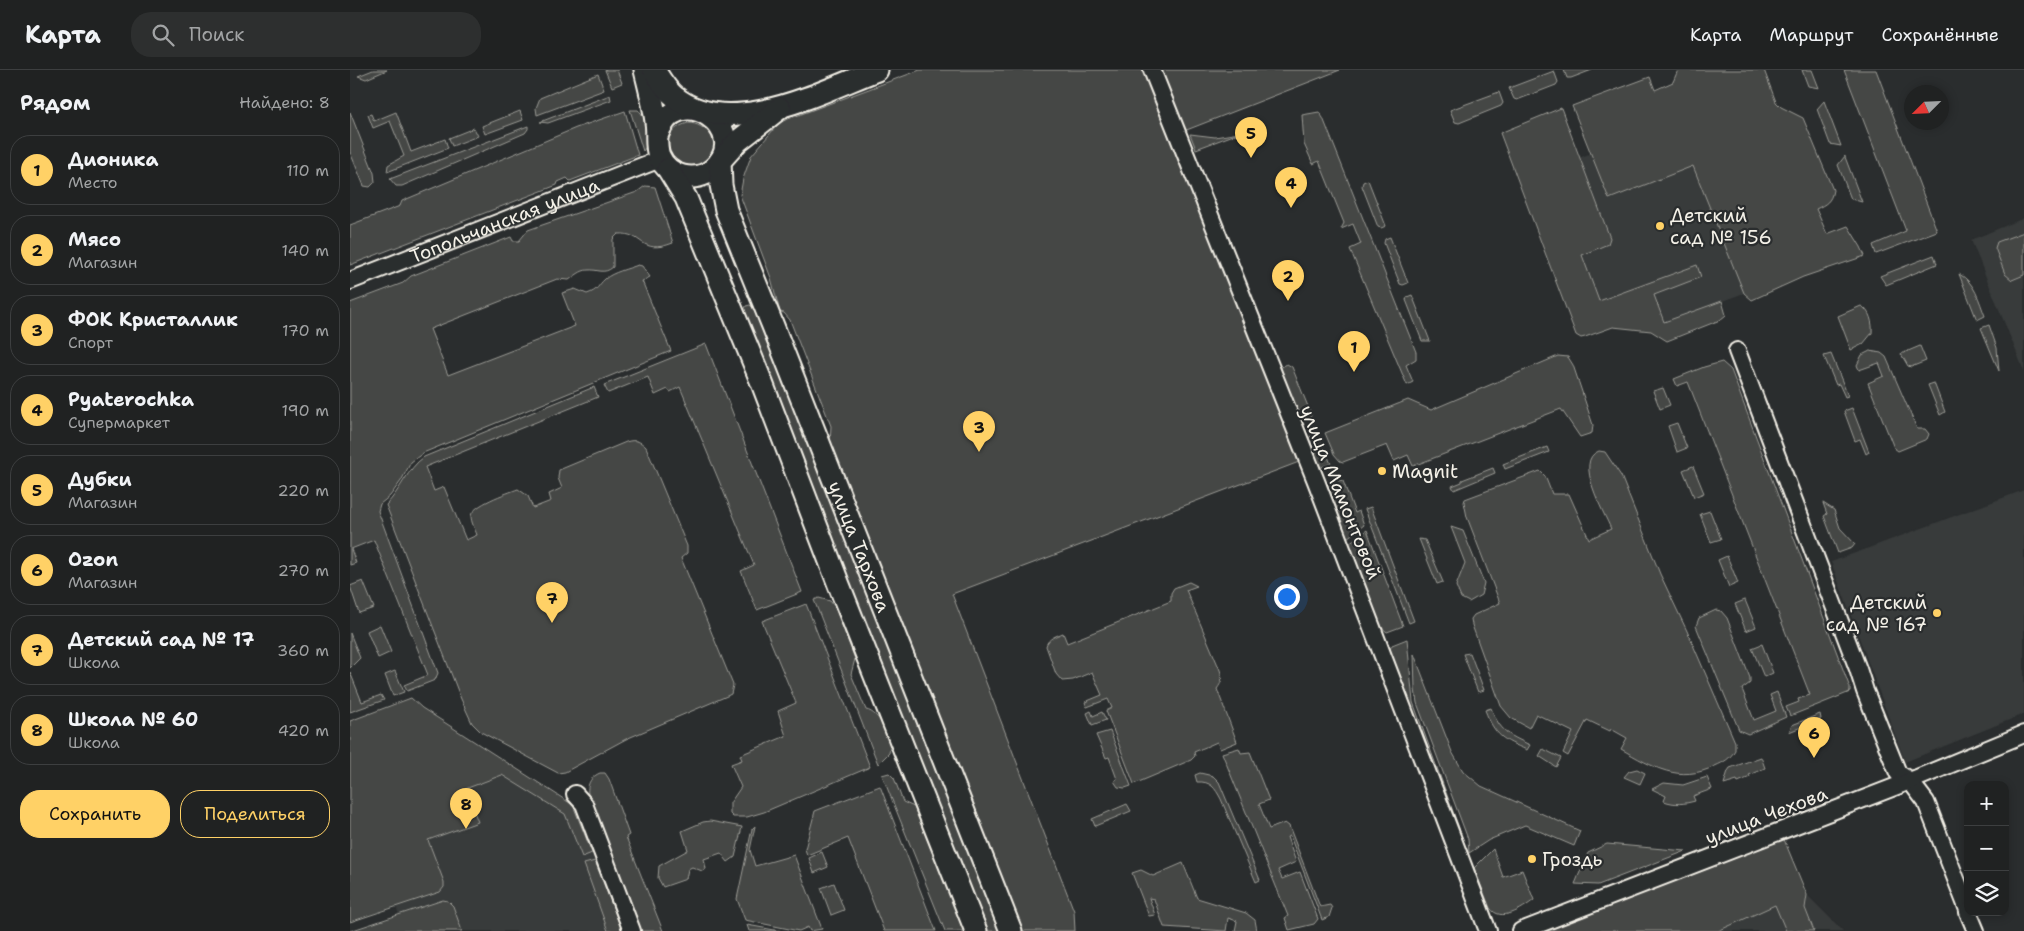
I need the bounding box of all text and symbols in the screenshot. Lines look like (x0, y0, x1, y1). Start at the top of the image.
search box (131, 12, 481, 57)
text: Карта (25, 19, 101, 51)
icon: search (149, 21, 177, 49)
text: Поиск (189, 22, 244, 47)
text: Карта (1690, 23, 1741, 47)
text: Маршрут (1769, 23, 1853, 47)
text: Сохранённые (1881, 23, 1999, 47)
north arrow (1904, 85, 1949, 130)
text: Рядом (20, 89, 90, 117)
text: Найдено: 8 (239, 92, 330, 113)
pin: 5 (1235, 117, 1267, 158)
text: Дионика (68, 147, 158, 172)
text: 1 (33, 160, 41, 181)
text: 110 m (286, 160, 329, 181)
pin: 4 (1275, 167, 1307, 208)
text: Место (68, 172, 118, 193)
street label: Топольчанская улица (406, 172, 603, 269)
place label: Детский сад № 156 (1670, 203, 1772, 250)
marker: Детский сад № 156 (1654, 220, 1666, 232)
text: Мясо (68, 227, 121, 252)
text: 2 (31, 240, 43, 261)
text: 140 m (282, 240, 329, 261)
text: Магазин (68, 252, 137, 273)
pin: 2 (1272, 260, 1304, 301)
text: ФОК Кристаллик (68, 307, 238, 332)
text: 3 (31, 320, 43, 341)
text: 170 m (282, 320, 329, 341)
pin: 1 (1338, 331, 1370, 372)
text: Спорт (68, 332, 113, 353)
text: Pyaterochka (68, 387, 194, 412)
text: 4 (31, 400, 43, 421)
text: 190 m (282, 400, 329, 421)
street label: улица Мамонтовой (1294, 401, 1387, 583)
pin: 3 (963, 411, 995, 452)
text: Супермаркет (68, 412, 170, 433)
place label: Magnit (1392, 459, 1458, 484)
marker: Magnit (1376, 465, 1388, 477)
text: Дубки (68, 467, 132, 492)
street label: улица Тархова (822, 478, 896, 616)
text: 5 (32, 480, 42, 501)
text: 220 m (277, 480, 329, 501)
text: Магазин (68, 492, 137, 513)
text: Ozon (68, 547, 118, 572)
text: 6 (31, 560, 43, 581)
text: 270 m (278, 560, 329, 581)
text: Магазин (68, 572, 137, 593)
pin: 7 (536, 582, 568, 623)
your location (1274, 584, 1300, 610)
place label: Детский сад № 167 (1826, 590, 1927, 637)
marker: Детский сад № 167 (1931, 607, 1943, 619)
text: Детский сад № 17 (68, 627, 254, 652)
text: 7 (31, 640, 43, 661)
text: 360 m (277, 640, 329, 661)
text: Школа (68, 652, 120, 673)
text: Школа № 60 (68, 707, 198, 732)
pin: 6 (1798, 717, 1830, 758)
text: 8 (31, 720, 43, 741)
text: 420 m (278, 720, 329, 741)
text: Школа (68, 732, 120, 753)
street label: улица Чехова (1702, 781, 1831, 850)
map controls (1964, 781, 2009, 916)
button: + (1964, 781, 2009, 826)
pin: 8 (450, 788, 482, 829)
button: Сохранить (20, 790, 170, 838)
button: Поделиться (180, 790, 330, 838)
button: − (1964, 826, 2009, 871)
place label: Гроздь (1542, 847, 1602, 872)
marker: Гроздь (1526, 853, 1538, 865)
button: layers (1964, 871, 2009, 916)

